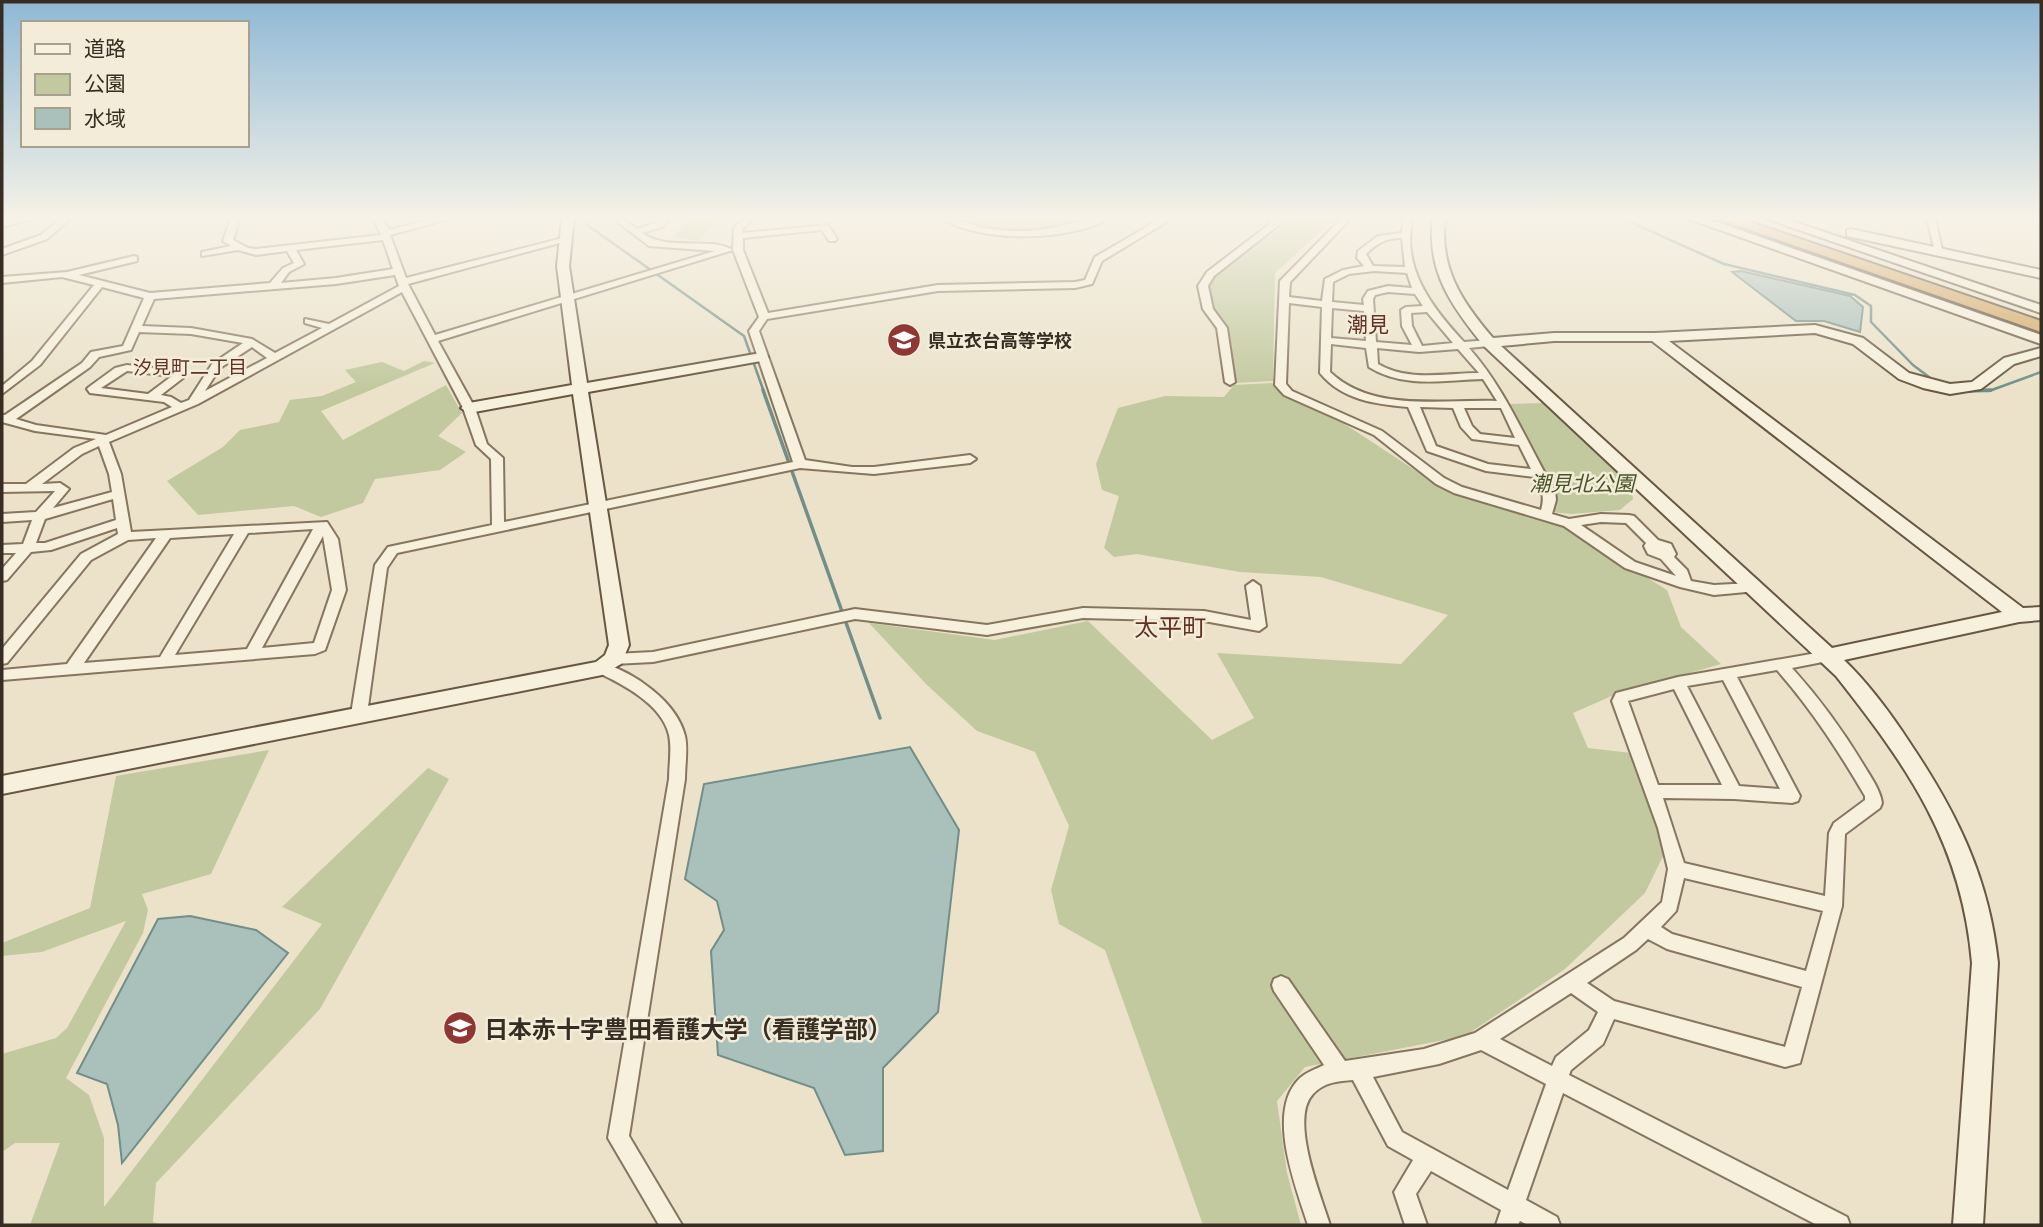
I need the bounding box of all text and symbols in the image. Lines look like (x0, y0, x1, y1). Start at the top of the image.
legend (21, 21, 248, 147)
text: 道路 (84, 33, 126, 61)
text: 公園 (84, 68, 126, 96)
text: 水域 (84, 103, 126, 131)
district label: 潮見 (1347, 309, 1389, 337)
school or university icon: 県立衣台高等学校 (885, 321, 923, 359)
place label: 県立衣台高等学校 (928, 328, 1072, 352)
district label: 汐見町二丁目 (133, 353, 247, 379)
park label: 潮見北公園 (1530, 468, 1637, 496)
district label: 太平町 (1134, 610, 1206, 642)
school or university icon: 日本赤十字豊田看護大学（看護学部） (441, 1009, 479, 1047)
place label: 日本赤十字豊田看護大学（看護学部） (484, 1012, 892, 1044)

